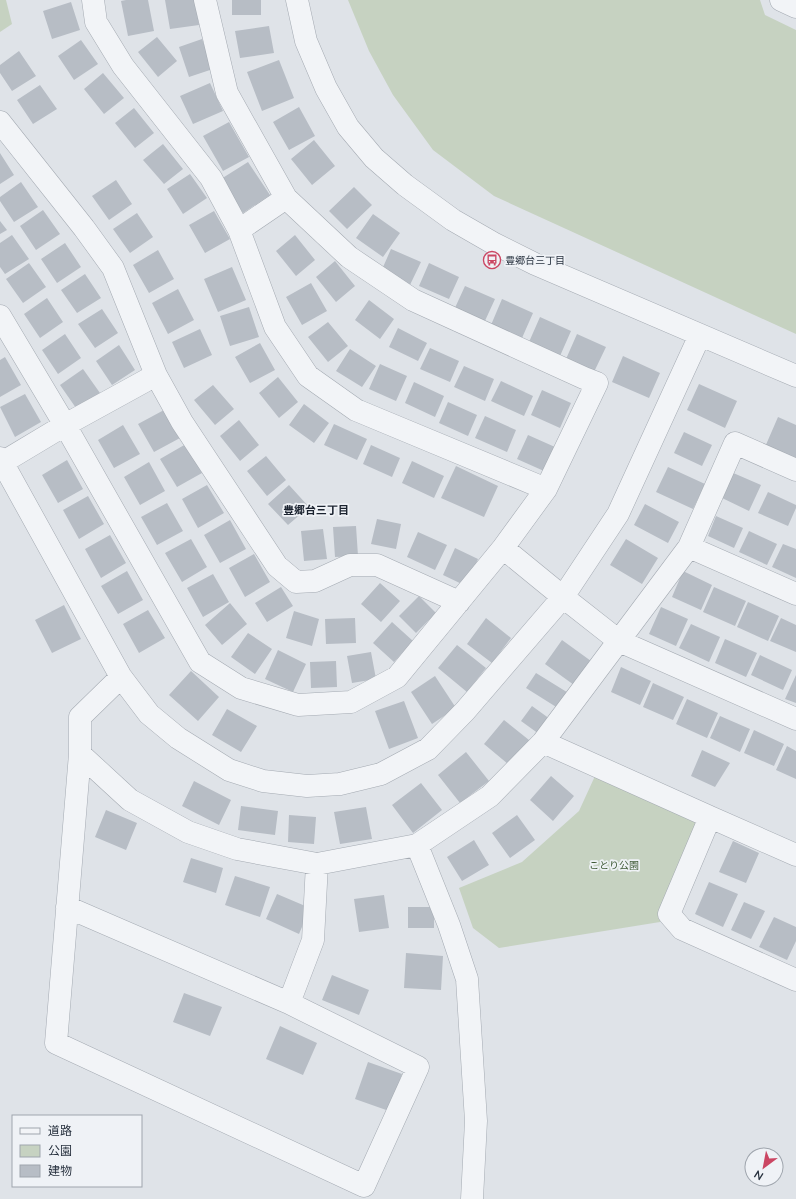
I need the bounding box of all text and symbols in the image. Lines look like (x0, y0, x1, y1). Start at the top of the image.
bus stop icon: 豊郷台三丁目 (482, 250, 502, 270)
place label: 豊郷台三丁目 (505, 254, 565, 267)
district label: 豊郷台三丁目 (283, 503, 349, 517)
park label: ことり公園 (589, 859, 639, 872)
legend (12, 1115, 142, 1187)
text: 道路 (48, 1123, 72, 1138)
text: 公園 (48, 1143, 72, 1158)
north arrow (744, 1147, 784, 1187)
text: 建物 (48, 1163, 72, 1178)
text: N (751, 1167, 766, 1184)

